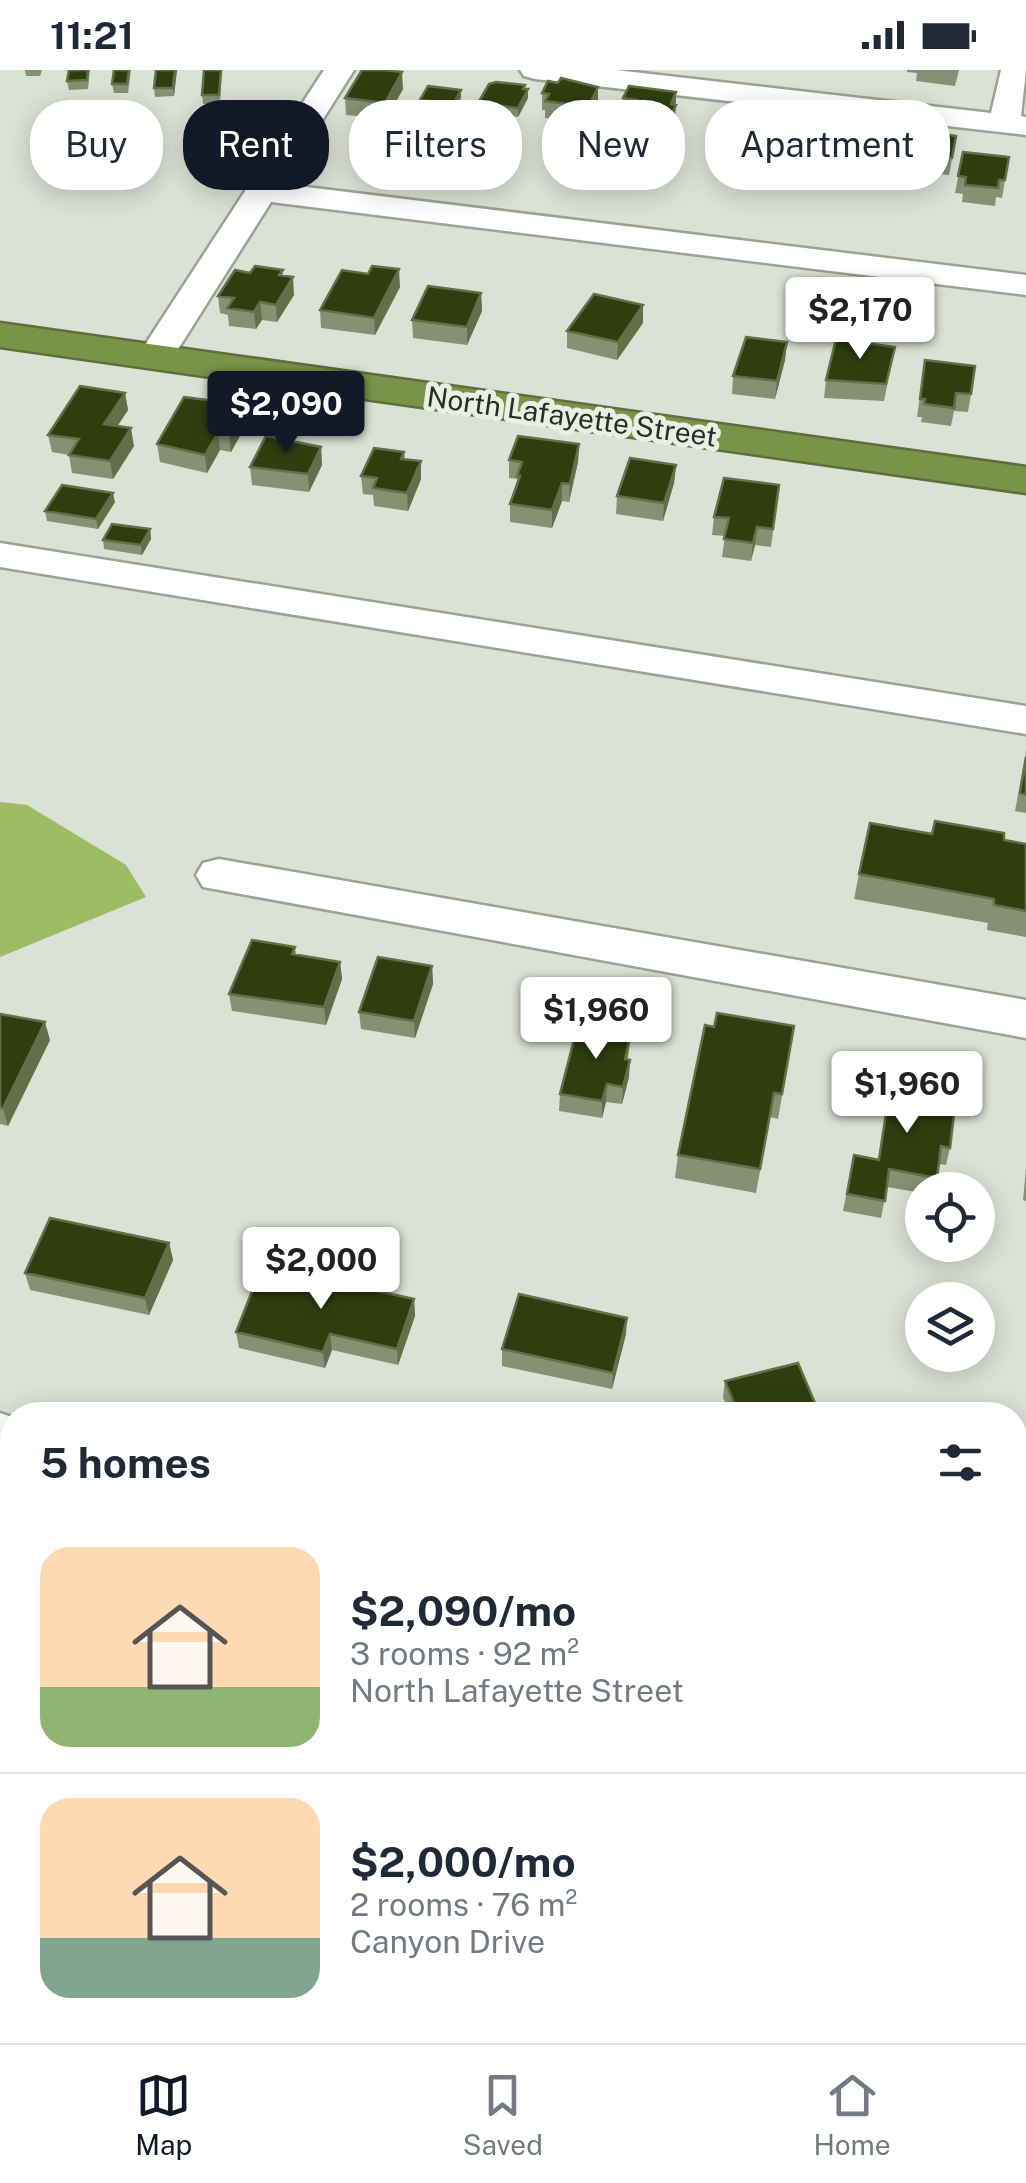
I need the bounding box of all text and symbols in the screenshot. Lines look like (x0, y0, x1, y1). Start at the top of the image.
text: 11:21 (50, 13, 134, 58)
chip: Buy (30, 100, 163, 190)
chip: Rent (183, 100, 329, 190)
chip: Filters (349, 100, 522, 190)
chip: New (542, 100, 685, 190)
chip: Apartment (705, 100, 950, 190)
pin: $2,170 (779, 277, 941, 362)
text: $2,170 (807, 291, 913, 328)
pin: $2,090 (205, 371, 367, 456)
street label: North Lafayette Street (425, 379, 719, 453)
text: $2,090 (229, 385, 343, 422)
pin: $1,960 (515, 977, 677, 1062)
text: $1,960 (543, 991, 649, 1028)
pin: $1,960 (826, 1051, 988, 1136)
text: $1,960 (854, 1065, 960, 1102)
map controls (905, 1172, 995, 1372)
button: locate (905, 1172, 995, 1262)
pin: $2,000 (240, 1227, 402, 1312)
text: $2,000 (265, 1241, 377, 1278)
button: layers (905, 1282, 995, 1372)
icon: filters (933, 1435, 988, 1490)
text: 5 homes (40, 1438, 211, 1487)
text: $2,090/mo (350, 1586, 576, 1635)
icon: home (120, 1587, 240, 1707)
text: 3 rooms · 92 m² (350, 1635, 579, 1672)
text: North Lafayette Street (350, 1672, 684, 1709)
text: $2,000/mo (350, 1837, 576, 1886)
icon: home (120, 1838, 240, 1958)
text: 2 rooms · 76 m² (350, 1886, 577, 1923)
text: Canyon Drive (350, 1923, 545, 1960)
tab: Map (135, 2068, 192, 2161)
tab: Saved (463, 2068, 543, 2161)
tab: Home (813, 2068, 891, 2161)

